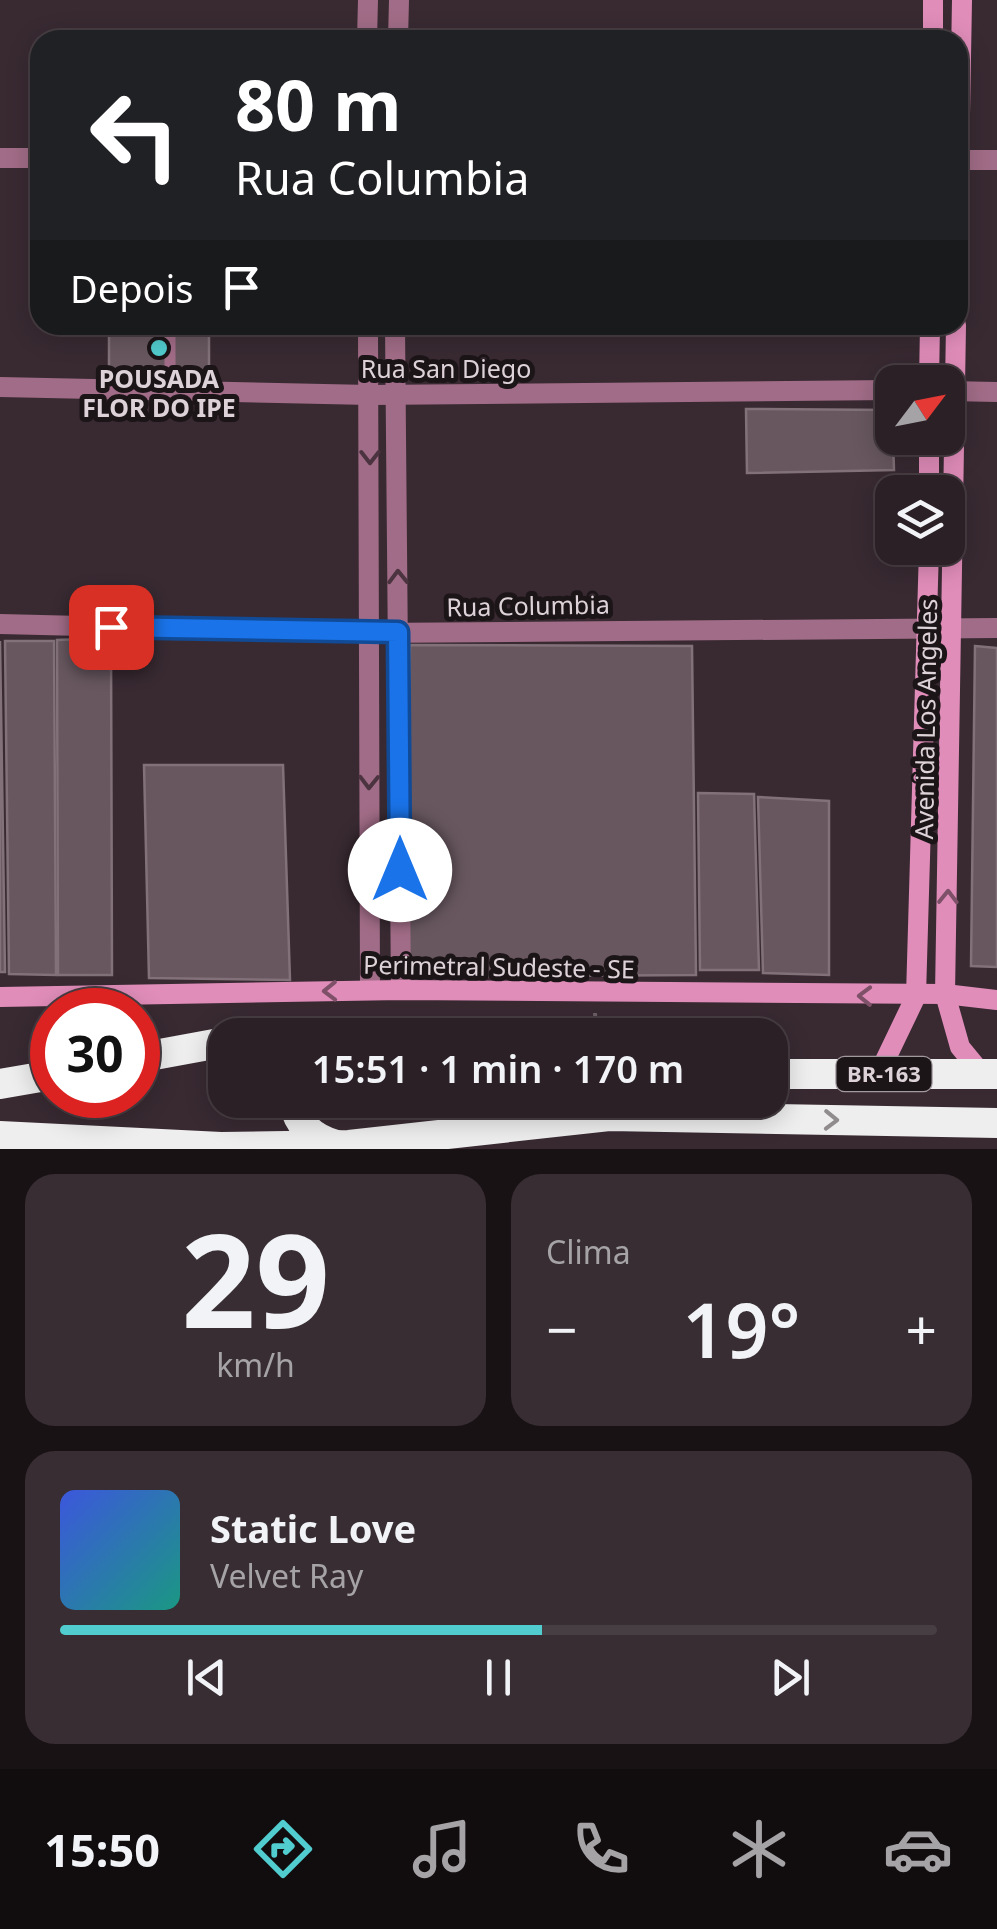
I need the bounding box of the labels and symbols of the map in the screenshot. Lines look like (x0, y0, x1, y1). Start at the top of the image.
marker: POUSADA FLOR DO IPE (148, 337, 170, 359)
street label: Rua San Diego (361, 351, 531, 385)
place label: POUSADA FLOR DO IPE (82, 361, 236, 424)
north arrow (875, 365, 965, 455)
one-way arrow (359, 450, 381, 466)
one-way arrow (387, 569, 408, 585)
pin (69, 585, 154, 670)
street label: Rua Columbia (446, 587, 610, 623)
street label: Avenida Los Angeles (906, 598, 944, 840)
one-way arrow (358, 776, 380, 791)
position arrow (348, 818, 452, 922)
one-way arrow (937, 888, 958, 904)
street label: Perimetral Sudeste - SE (363, 947, 635, 985)
one-way arrow (321, 980, 336, 1002)
one-way arrow (856, 985, 872, 1006)
speed limit sign: 30 (30, 988, 160, 1118)
road number: BR-163 (836, 1057, 932, 1091)
one-way arrow (824, 1109, 839, 1131)

